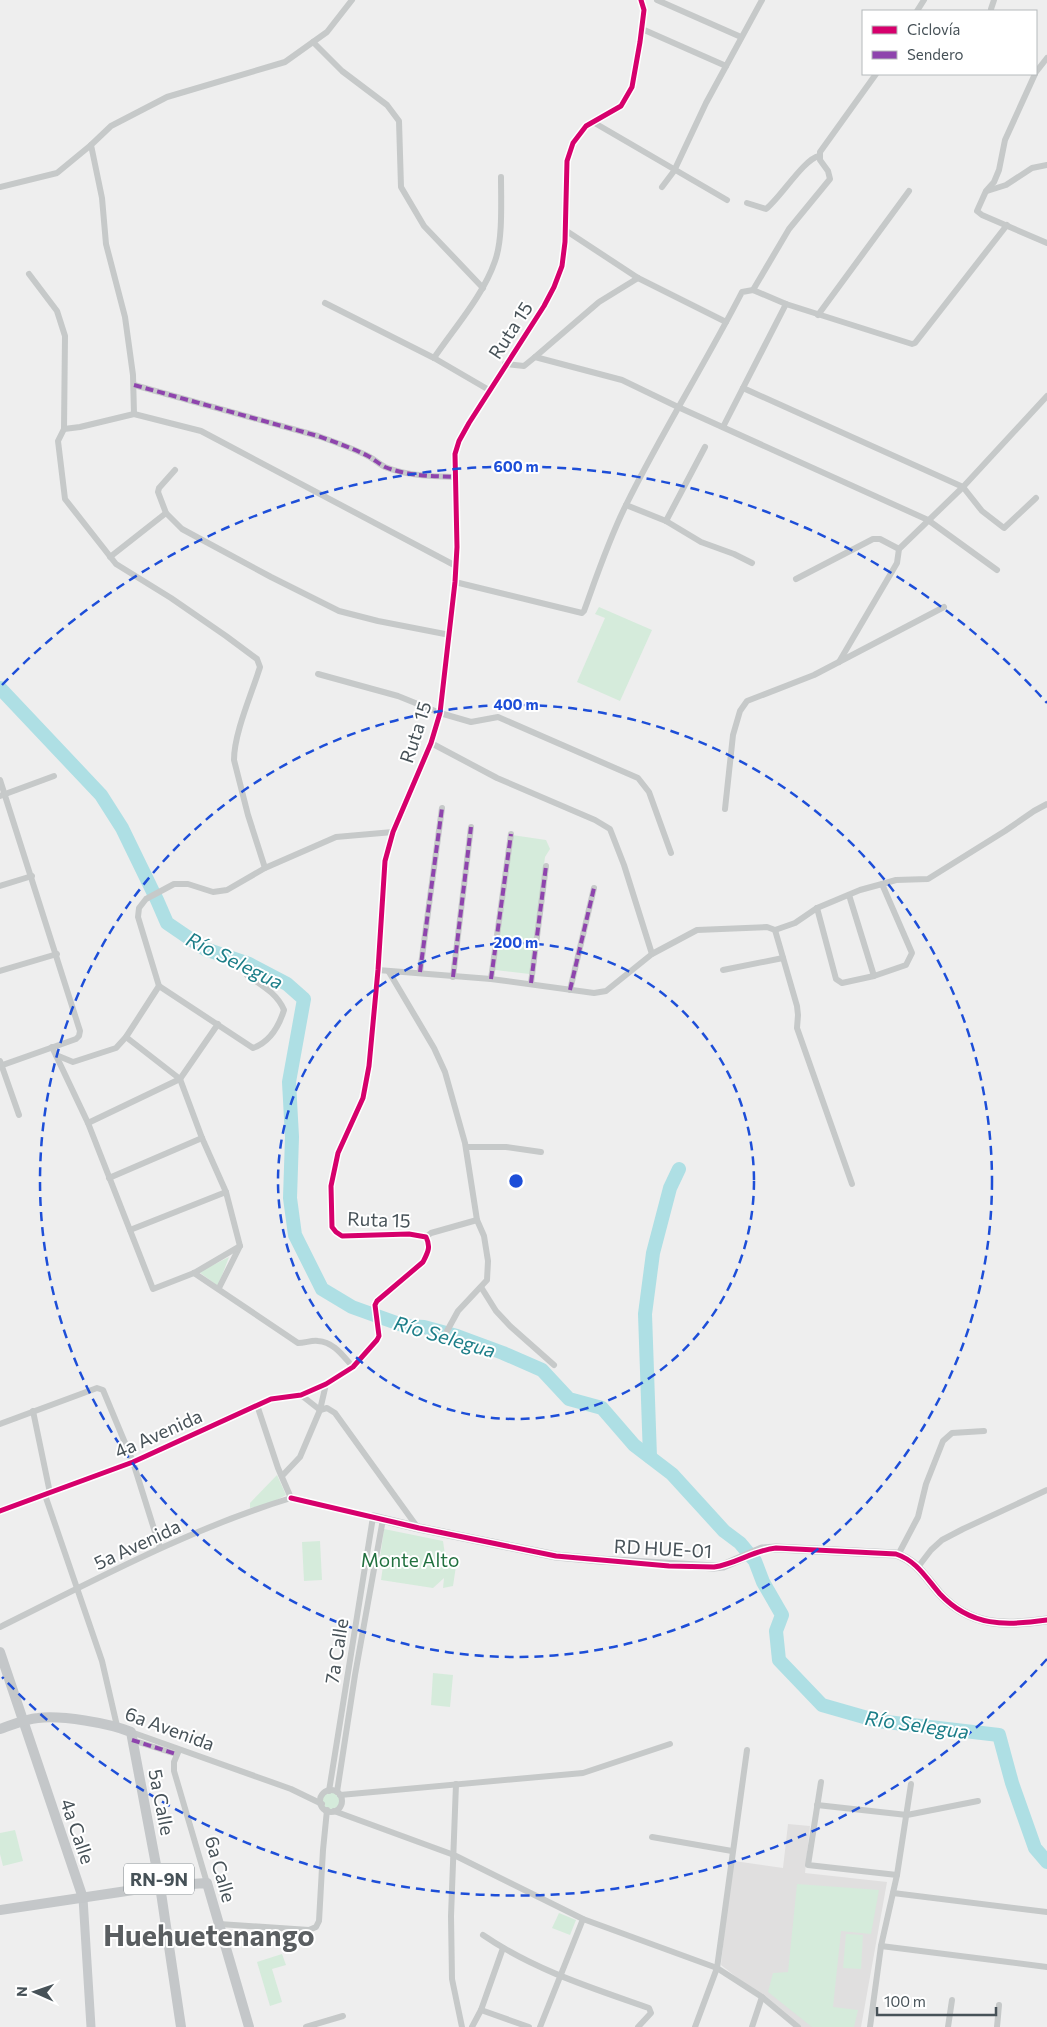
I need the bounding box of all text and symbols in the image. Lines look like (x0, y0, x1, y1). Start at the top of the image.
legend (862, 10, 1037, 75)
text: Ciclovía (907, 20, 960, 38)
text: Sendero (907, 45, 964, 63)
street label: Ruta 15 (483, 297, 537, 363)
text: 600 m (493, 457, 539, 475)
text: 400 m (493, 695, 539, 713)
street label: Ruta 15 (394, 698, 436, 766)
water label: Río Selegua (183, 926, 287, 994)
text: 200 m (494, 933, 538, 951)
centre of rings (507, 1172, 525, 1190)
street label: Ruta 15 (347, 1206, 411, 1232)
water label: Río Selegua (391, 1310, 499, 1362)
street label: 4a Avenida (111, 1403, 205, 1463)
street label: 5a Avenida (90, 1514, 184, 1574)
street label: RD HUE-01 (613, 1534, 713, 1562)
park label: Monte Alto (361, 1548, 459, 1571)
street label: 7a Calle (319, 1617, 353, 1685)
street label: 6a Avenida (122, 1701, 218, 1755)
water label: Río Selegua (863, 1705, 971, 1743)
street label: 5a Calle (144, 1767, 180, 1837)
street label: 4a Calle (56, 1795, 100, 1867)
street label: 6a Calle (201, 1833, 241, 1905)
road number: RN-9N (124, 1864, 194, 1895)
district label: Huehuetenango (103, 1917, 315, 1952)
north arrow (10, 1967, 60, 2017)
scale bar (877, 1984, 996, 2016)
text: N (13, 1986, 30, 1997)
text: 100 m (884, 1992, 926, 2010)

